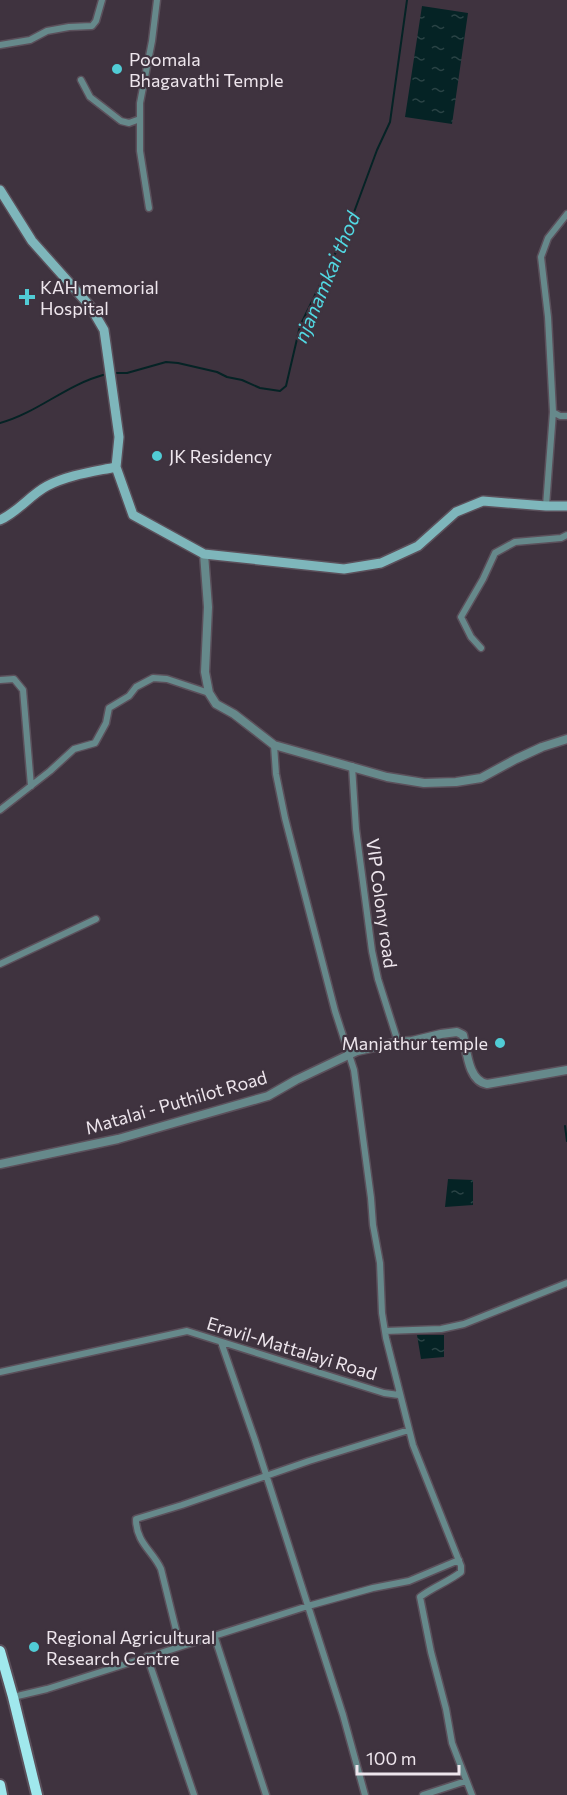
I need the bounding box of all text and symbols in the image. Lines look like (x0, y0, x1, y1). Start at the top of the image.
place label: Poomala Bhagavathi Temple (129, 48, 283, 91)
marker: Poomala Bhagavathi Temple (110, 62, 124, 76)
water label: njanamkai thod (288, 207, 365, 346)
place label: KAH memorial Hospital (40, 276, 159, 319)
marker: KAH memorial Hospital (18, 288, 36, 306)
place label: JK Residency (169, 445, 272, 467)
marker: JK Residency (150, 449, 164, 463)
street label: VIP Colony road (362, 837, 402, 969)
place label: Manjathur temple (342, 1032, 488, 1054)
marker: Manjathur temple (493, 1036, 507, 1050)
street label: Matalai - Puthilot Road (83, 1066, 269, 1138)
street label: Eravil-Mattalayi Road (204, 1312, 380, 1384)
place label: Regional Agricultural Research Centre (46, 1626, 215, 1669)
marker: Regional Agricultural Research Centre (27, 1640, 41, 1654)
scale bar (357, 1738, 459, 1776)
text: 100 m (366, 1747, 416, 1769)

